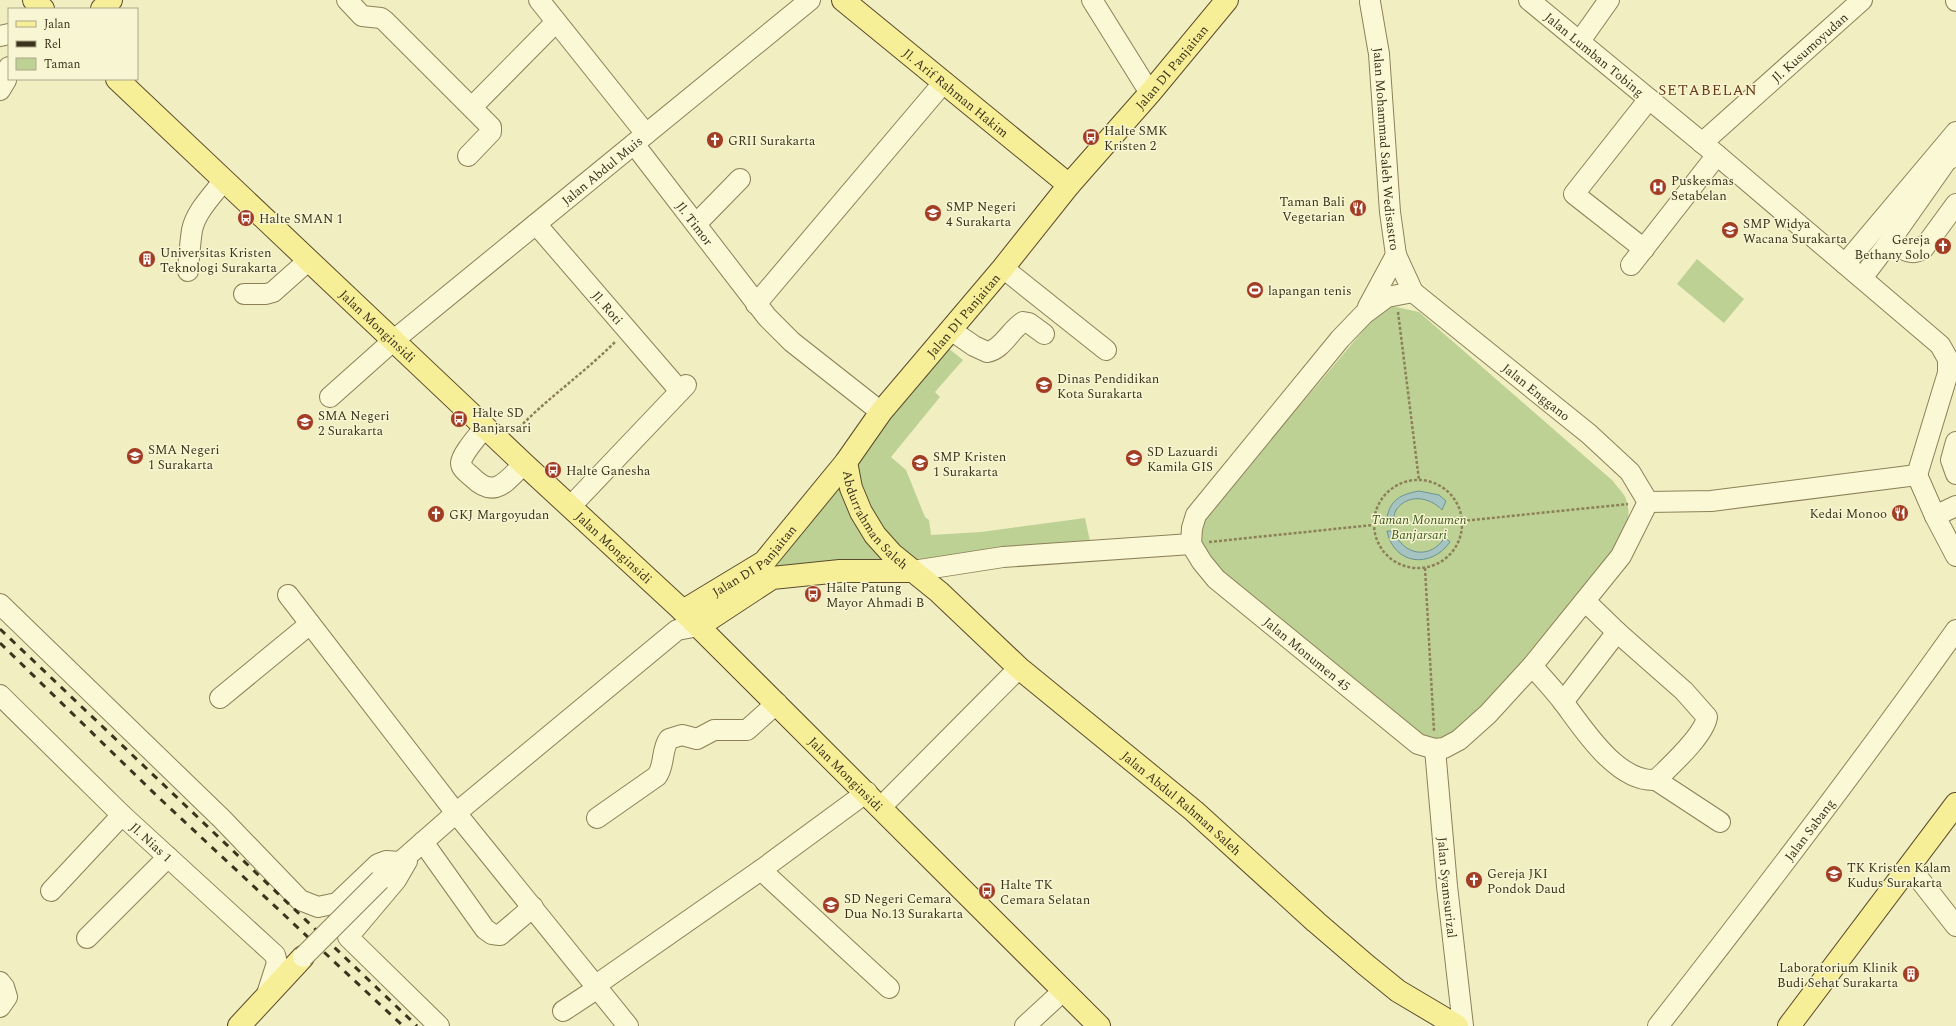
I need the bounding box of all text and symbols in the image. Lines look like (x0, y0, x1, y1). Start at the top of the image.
legend (8, 8, 138, 80)
street label: Jalan Lumban Tobing (1540, 8, 1648, 102)
street label: Jl. Kusumoyudan (1767, 8, 1853, 88)
text: Jalan (44, 15, 71, 34)
street label: Jalan DI Panjaitan (1131, 20, 1214, 115)
text: Rel (44, 35, 61, 54)
street label: Jl. Arif Rahman Hakim (898, 44, 1013, 143)
street label: Jalan Mohammad Saleh Wedisastro (1367, 46, 1404, 252)
text: Taman (44, 55, 81, 74)
district label: SETABELAN (1658, 79, 1758, 102)
place label: Halte SMK Kristen 2 (1104, 121, 1168, 156)
bus stop icon: Halte SMK Kristen 2 (1081, 127, 1101, 147)
church icon: GRII Surakarta (705, 130, 725, 150)
place label: GRII Surakarta (728, 131, 816, 151)
street label: Jalan Abdul Muis (557, 132, 647, 210)
place label: Puskesmas Setabelan (1671, 171, 1734, 206)
hospital icon: Puskesmas Setabelan (1648, 177, 1668, 197)
place label: Taman Bali Vegetarian (1279, 192, 1345, 227)
street label: Jl. Timor (671, 197, 718, 250)
place label: SMP Negeri 4 Surakarta (946, 197, 1016, 232)
restaurant icon: Taman Bali Vegetarian (1348, 198, 1368, 218)
school or university icon: SMP Negeri 4 Surakarta (923, 203, 943, 223)
bus stop icon: Halte SMAN 1 (236, 208, 256, 228)
place label: Halte SMAN 1 (259, 209, 343, 229)
place label: SMP Widya Wacana Surakarta (1743, 214, 1848, 249)
school or university icon: SMP Widya Wacana Surakarta (1720, 220, 1740, 240)
place label: Gereja Bethany Solo (1855, 230, 1931, 265)
church icon: Gereja Bethany Solo (1933, 236, 1953, 256)
place label: Universitas Kristen Teknologi Surakarta (160, 243, 277, 278)
building icon: Universitas Kristen Teknologi Surakarta (137, 249, 157, 269)
street label: Jalan DI Panjaitan (922, 269, 1006, 362)
sports icon: lapangan tenis (1245, 280, 1265, 300)
place label: lapangan tenis (1268, 281, 1352, 301)
street label: Jalan Monginsidi (334, 285, 420, 368)
street label: Jl. Roti (587, 286, 628, 329)
street label: Jalan Enggano (1497, 359, 1574, 426)
place label: Dinas Pendidikan Kota Surakarta (1057, 369, 1160, 404)
school or university icon: Dinas Pendidikan Kota Surakarta (1034, 375, 1054, 395)
place label: Halte SD Banjarsari (472, 403, 531, 438)
place label: SMA Negeri 2 Surakarta (318, 406, 390, 441)
bus stop icon: Halte SD Banjarsari (449, 409, 469, 429)
school or university icon: SMA Negeri 2 Surakarta (295, 412, 315, 432)
place label: SMA Negeri 1 Surakarta (148, 440, 220, 475)
place label: SD Lazuardi Kamila GIS (1147, 442, 1218, 477)
school or university icon: SMA Negeri 1 Surakarta (125, 446, 145, 466)
place label: SMP Kristen 1 Surakarta (933, 447, 1007, 482)
school or university icon: SD Lazuardi Kamila GIS (1124, 448, 1144, 468)
school or university icon: SMP Kristen 1 Surakarta (910, 453, 930, 473)
bus stop icon: Halte Ganesha (543, 460, 563, 480)
place label: Halte Ganesha (566, 461, 651, 481)
street label: Abdurrahman Saleh (837, 469, 913, 575)
restaurant icon: Kedai Monoo (1890, 503, 1910, 523)
church icon: GKJ Margoyudan (426, 504, 446, 524)
place label: Kedai Monoo (1810, 504, 1887, 524)
place label: GKJ Margoyudan (449, 505, 550, 525)
street label: Jalan Monginsidi (570, 507, 657, 589)
park label: Taman Monumen Banjarsari (1371, 510, 1467, 545)
street label: Jalan DI Panjaitan (709, 520, 802, 602)
place label: Halte Patung Mayor Ahmadi B (826, 578, 924, 613)
bus stop icon: Halte Patung Mayor Ahmadi B (803, 584, 823, 604)
street label: Jalan Monumen 45 (1259, 613, 1355, 696)
street label: Jalan Monginsidi (803, 732, 887, 816)
street label: Jalan Abdul Rahman Saleh (1117, 746, 1246, 861)
street label: Jalan Sabang (1780, 795, 1840, 866)
street label: Jl. Nias 1 (125, 818, 176, 867)
street label: Jalan Syamsurizal (1432, 836, 1462, 939)
place label: TK Kristen Kalam Kudus Surakarta (1847, 858, 1951, 893)
place label: Gereja JKI Pondok Daud (1487, 864, 1565, 899)
school or university icon: TK Kristen Kalam Kudus Surakarta (1824, 864, 1844, 884)
church icon: Gereja JKI Pondok Daud (1464, 870, 1484, 890)
place label: Halte TK Cemara Selatan (1000, 875, 1091, 910)
bus stop icon: Halte TK Cemara Selatan (977, 881, 997, 901)
place label: SD Negeri Cemara Dua No.13 Surakarta (844, 889, 964, 924)
school or university icon: SD Negeri Cemara Dua No.13 Surakarta (821, 895, 841, 915)
place label: Laboratorium Klinik Budi Sehat Surakarta (1777, 958, 1899, 993)
building icon: Laboratorium Klinik Budi Sehat Surakarta (1901, 964, 1921, 984)

